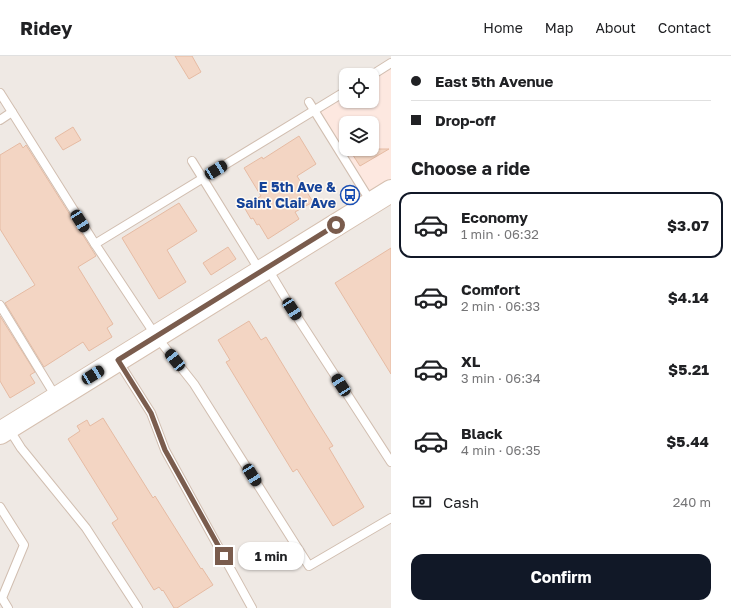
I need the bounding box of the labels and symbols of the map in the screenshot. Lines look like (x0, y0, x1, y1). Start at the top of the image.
car (203, 159, 229, 181)
place label: E 5th Ave & Saint Clair Ave (236, 178, 336, 211)
bus stop icon: E 5th Ave & Saint Clair Ave (339, 184, 361, 206)
car (69, 208, 91, 234)
route start (327, 216, 345, 234)
car (280, 296, 304, 322)
car (163, 347, 187, 373)
car (80, 364, 106, 386)
car (329, 372, 353, 398)
car (241, 462, 263, 488)
callout: 1 min (238, 542, 304, 570)
route end (215, 547, 233, 565)

